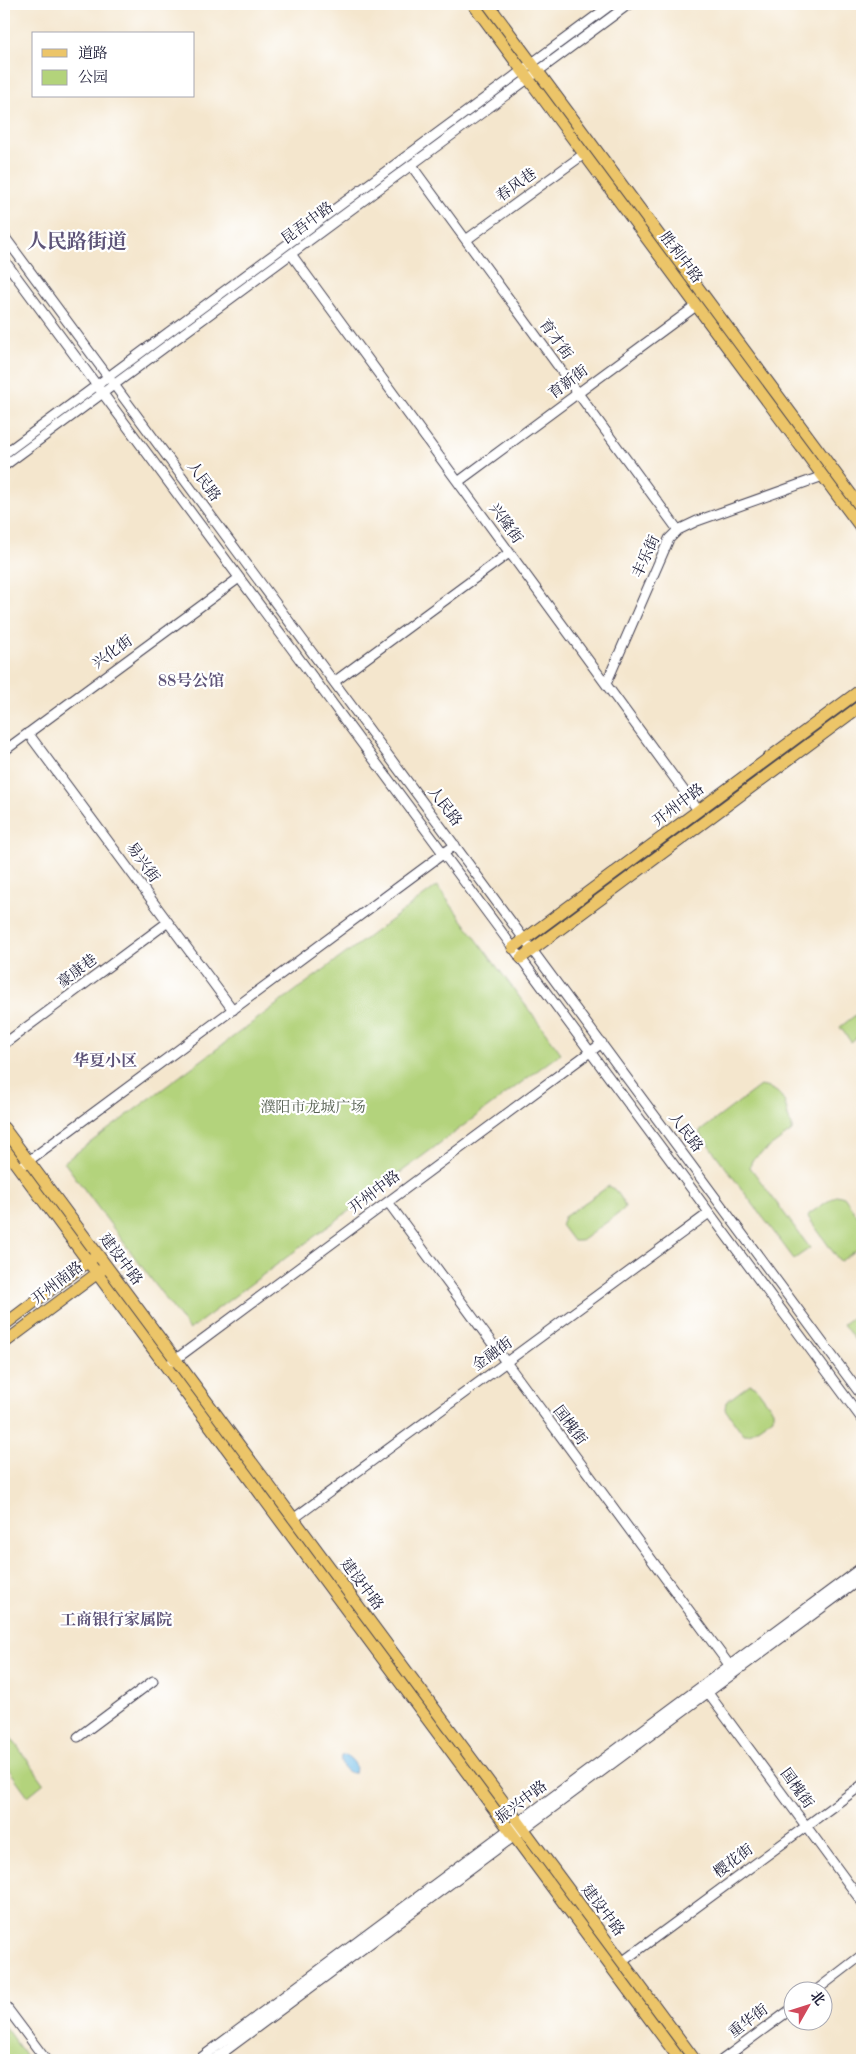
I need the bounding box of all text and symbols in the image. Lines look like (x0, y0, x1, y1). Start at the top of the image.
legend (32, 32, 195, 98)
text: 道路 (78, 45, 108, 62)
text: 公园 (78, 69, 108, 86)
street label: 春风巷 (493, 165, 540, 205)
street label: 昆吾中路 (278, 199, 337, 248)
street label: 胜利中路 (656, 228, 706, 286)
district label: 人民路街道 (27, 230, 127, 253)
street label: 育才街 (536, 316, 576, 363)
street label: 育新街 (545, 362, 591, 403)
street label: 人民路 (184, 458, 224, 505)
street label: 兴隆街 (486, 500, 526, 547)
street label: 丰乐街 (629, 533, 663, 581)
street label: 兴化街 (89, 632, 136, 672)
district label: 88号公馆 (158, 672, 224, 690)
street label: 开州中路 (649, 780, 707, 830)
street label: 人民路 (424, 783, 465, 829)
street label: 易兴街 (123, 839, 163, 886)
street label: 豪康巷 (54, 951, 100, 992)
district label: 华夏小区 (73, 1052, 137, 1070)
park label: 濮阳市龙城广场 (260, 1099, 366, 1116)
street label: 人民路 (665, 1109, 706, 1155)
street label: 开州中路 (345, 1167, 403, 1217)
street label: 建设中路 (96, 1230, 146, 1288)
street label: 开州南路 (28, 1258, 86, 1308)
street label: 金融街 (469, 1334, 516, 1374)
street label: 国槐街 (549, 1402, 590, 1448)
street label: 建设中路 (337, 1555, 387, 1613)
district label: 工商银行家属院 (60, 1610, 172, 1629)
street label: 国槐街 (777, 1765, 817, 1812)
street label: 振兴中路 (492, 1777, 550, 1827)
street label: 樱花街 (710, 1841, 756, 1882)
street label: 建设中路 (578, 1881, 628, 1939)
north arrow (784, 1982, 834, 2032)
text: 北 (807, 1988, 828, 2008)
street label: 重华街 (725, 2001, 771, 2042)

